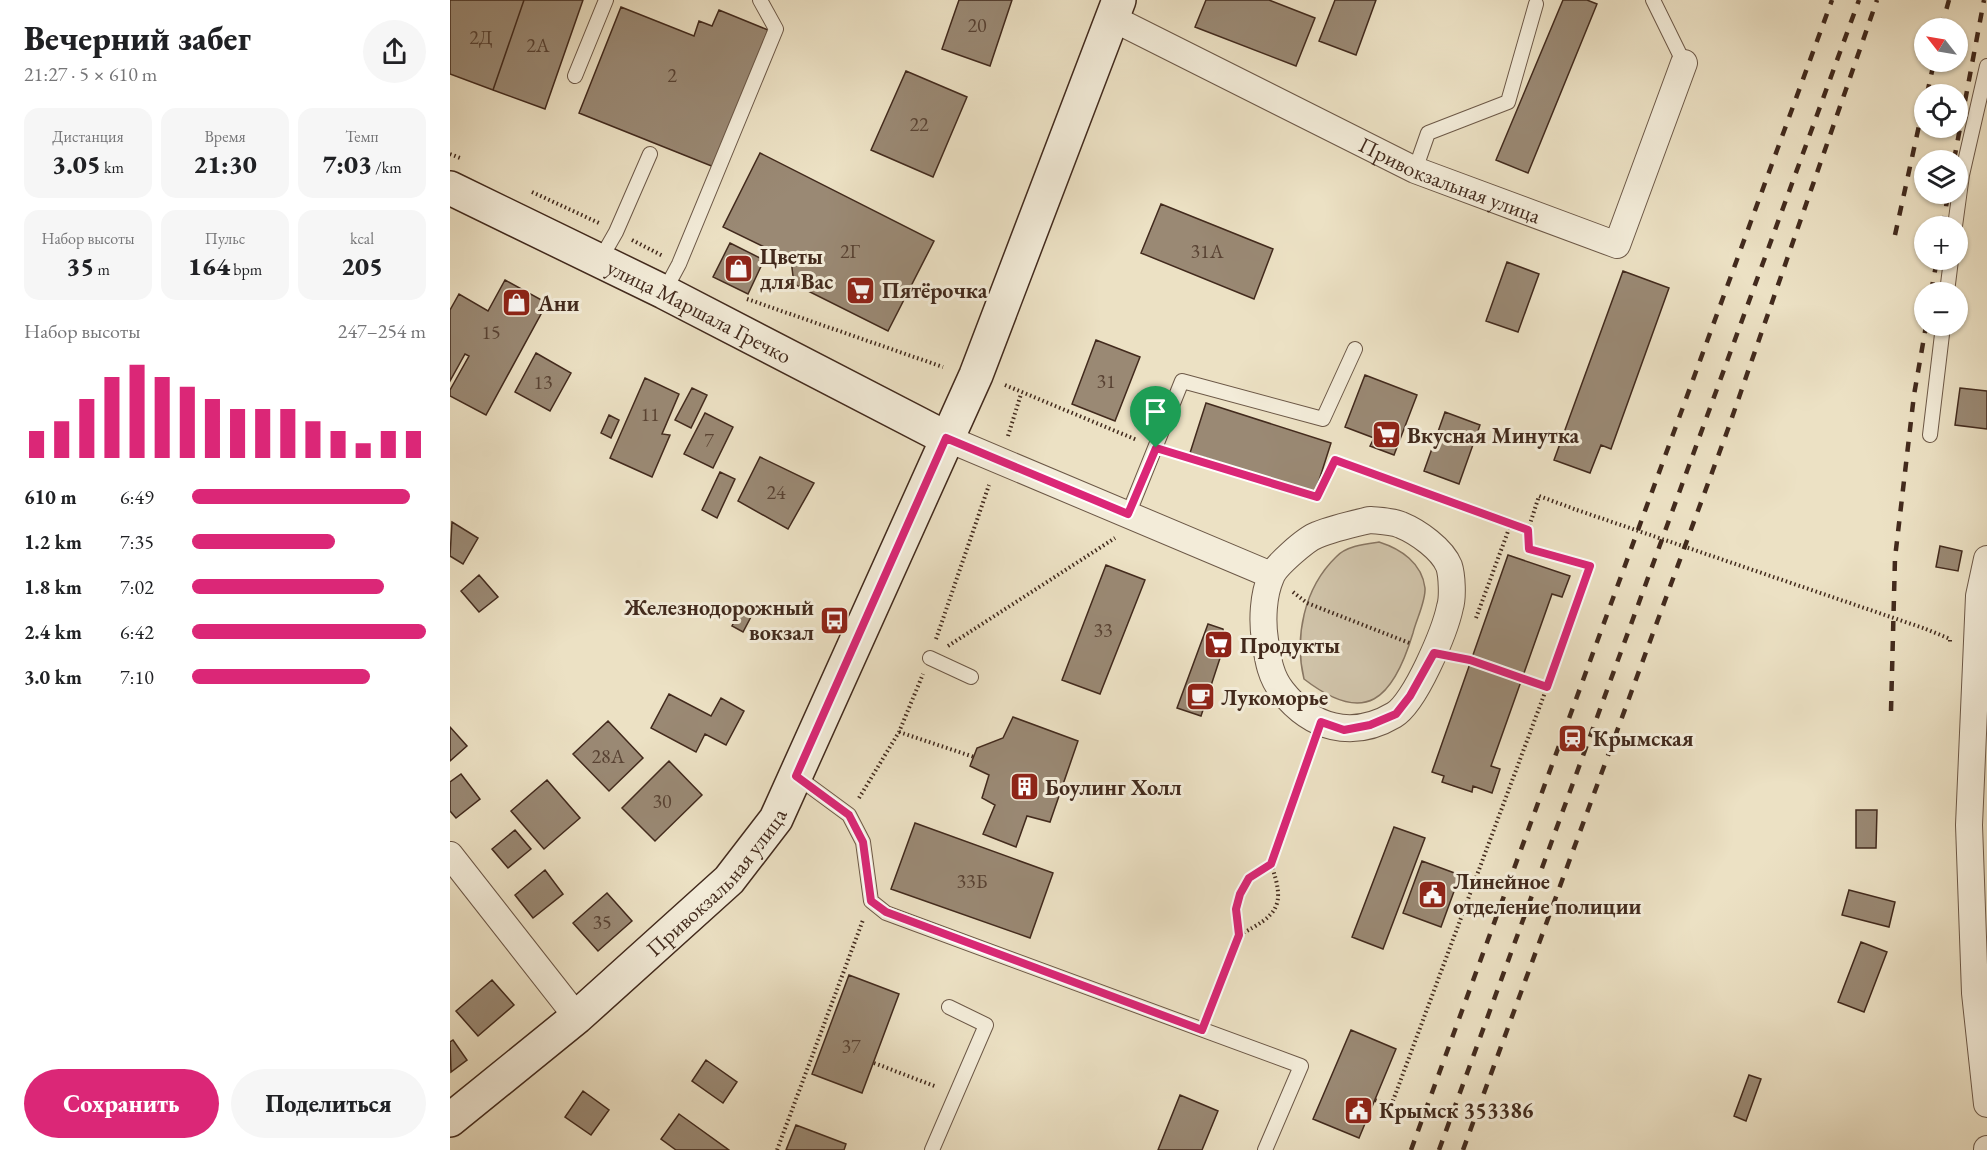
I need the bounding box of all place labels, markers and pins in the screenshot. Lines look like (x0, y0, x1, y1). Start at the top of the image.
place label: Цветы для Вас (760, 242, 833, 296)
shop icon: Цветы для Вас (723, 253, 755, 285)
supermarket icon: Пятёрочка (845, 274, 877, 306)
place label: Пятёрочка (882, 276, 988, 305)
shop icon: Ани (501, 287, 533, 319)
place label: Ани (537, 289, 580, 318)
pin (1130, 386, 1181, 448)
supermarket icon: Вкусная Минутка (1370, 419, 1402, 451)
place label: Вкусная Минутка (1407, 421, 1580, 450)
place label: Железнодорожный вокзал (623, 593, 814, 647)
bus stop icon: Железнодорожный вокзал (819, 604, 851, 636)
supermarket icon: Продукты (1203, 629, 1235, 661)
place label: Продукты (1240, 631, 1340, 660)
cafe icon: Лукоморье (1184, 681, 1216, 713)
place label: Лукоморье (1221, 683, 1328, 712)
station icon: Крымская (1556, 722, 1588, 754)
place label: Крымская (1593, 724, 1694, 753)
building icon: Боулинг Холл (1008, 771, 1040, 803)
place label: Боулинг Холл (1045, 773, 1182, 802)
place label: Линейное отделение полиции (1453, 867, 1642, 921)
public building icon: Линейное отделение полиции (1416, 878, 1448, 910)
public building icon: Крымск 353386 (1342, 1094, 1374, 1126)
place label: Крымск 353386 (1379, 1096, 1534, 1125)

